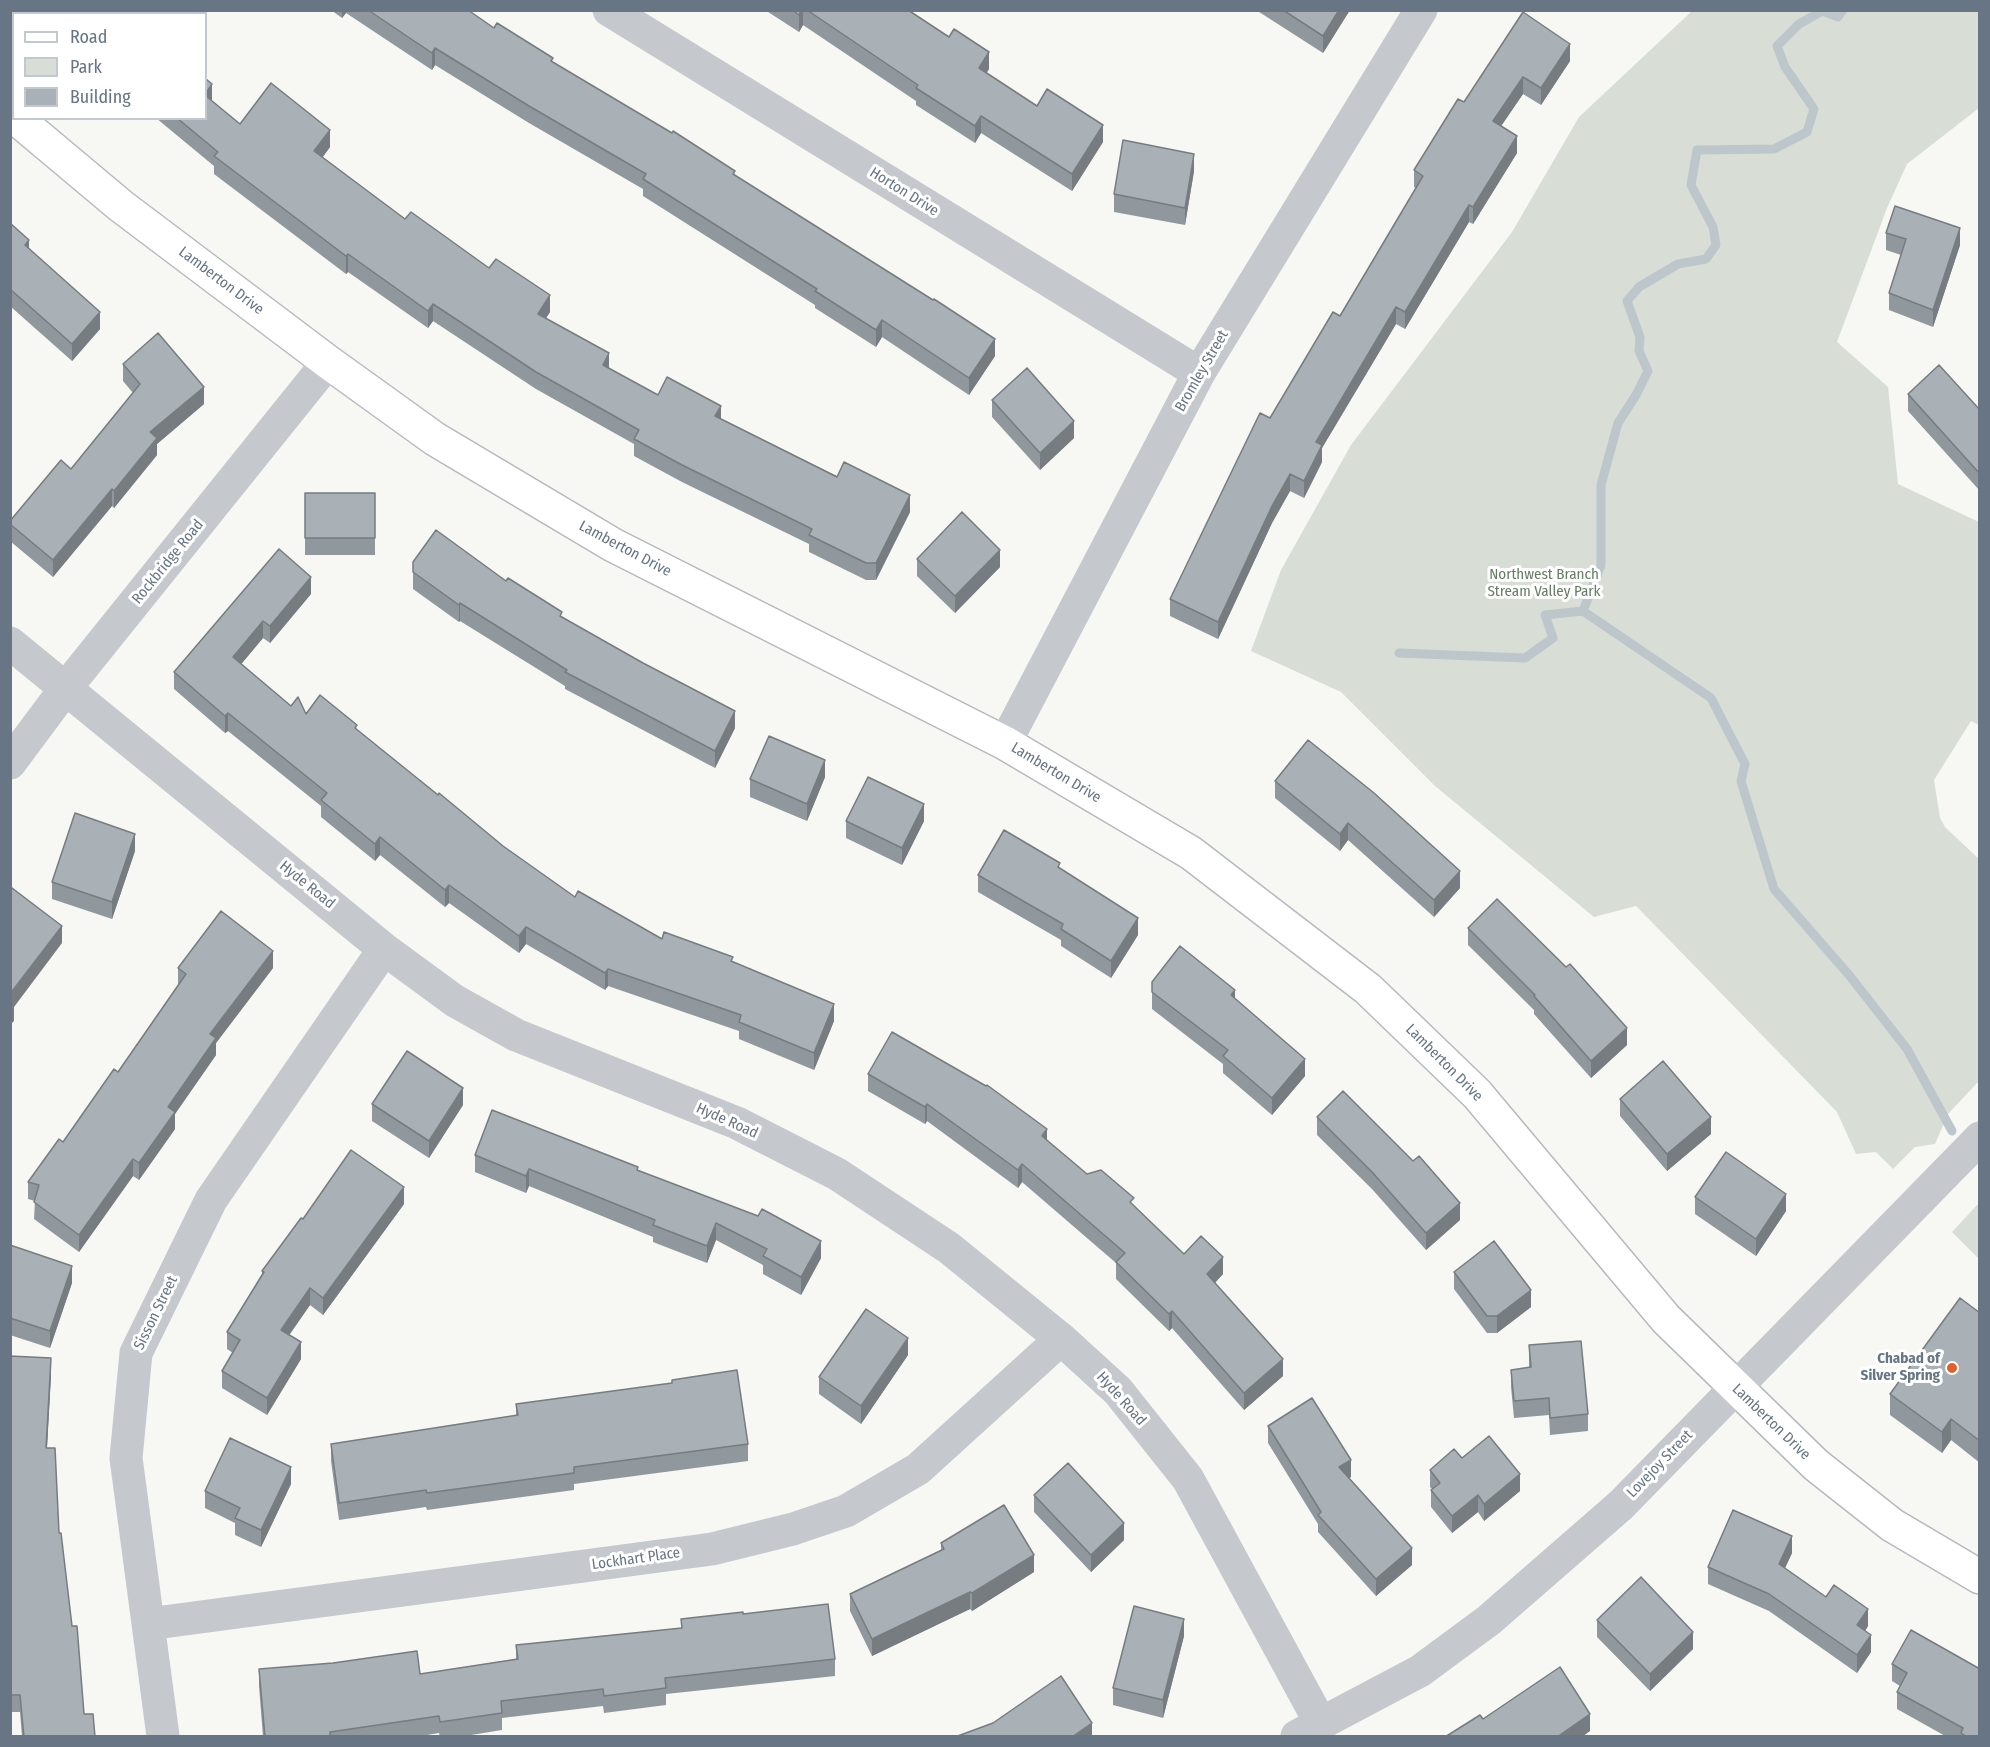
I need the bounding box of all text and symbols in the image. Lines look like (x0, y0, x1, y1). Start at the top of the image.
legend (12, 12, 207, 120)
text: Road (70, 26, 107, 48)
text: Park (70, 56, 102, 78)
text: Building (70, 86, 131, 108)
street label: Horton Drive (866, 164, 942, 220)
street label: Lamberton Drive (175, 243, 267, 319)
street label: Bromley Street (1172, 327, 1232, 415)
street label: Rockbridge Road (129, 516, 207, 608)
street label: Lamberton Drive (576, 517, 674, 581)
park label: Northwest Branch Stream Valley Park (1487, 566, 1601, 601)
street label: Lamberton Drive (1008, 739, 1104, 807)
street label: Hyde Road (276, 857, 338, 913)
street label: Lamberton Drive (1402, 1021, 1486, 1105)
street label: Hyde Road (693, 1099, 761, 1143)
street label: Sisson Street (130, 1273, 182, 1353)
place label: Chabad of Silver Spring (1861, 1350, 1940, 1385)
marker: Chabad of Silver Spring (1945, 1361, 1959, 1375)
street label: Hyde Road (1092, 1369, 1150, 1429)
street label: Lamberton Drive (1728, 1380, 1814, 1464)
street label: Lovejoy Street (1623, 1426, 1697, 1502)
street label: Lockhart Place (591, 1544, 681, 1574)

